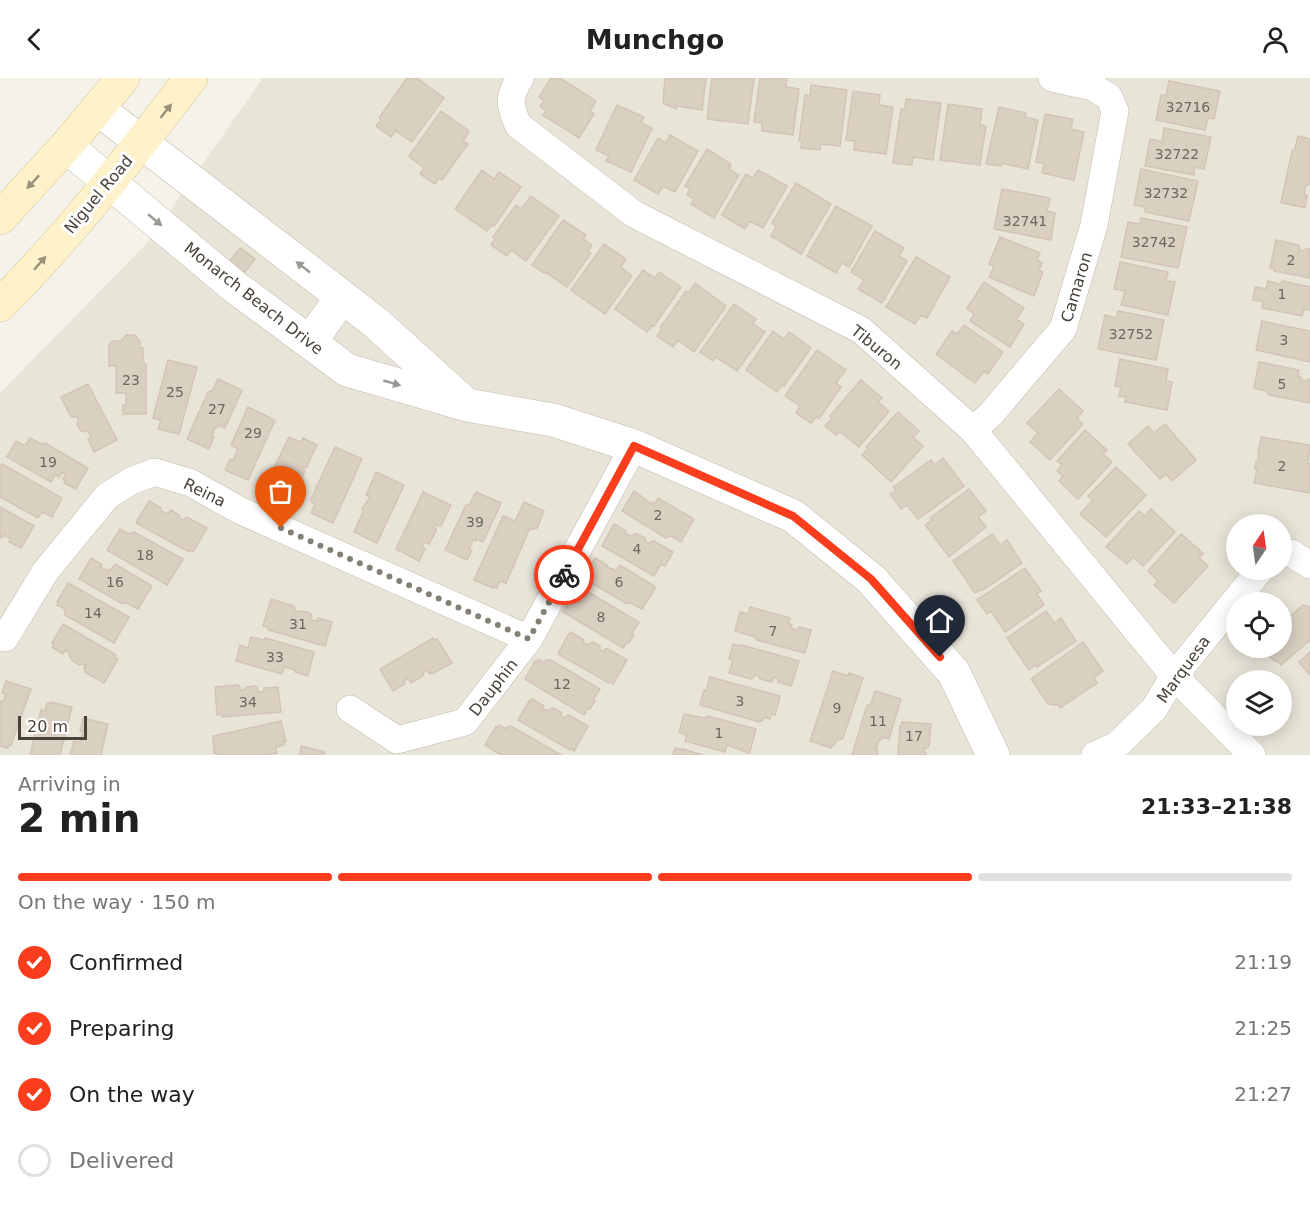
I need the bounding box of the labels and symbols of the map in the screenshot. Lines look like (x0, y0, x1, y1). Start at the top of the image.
house number: 32716 (1166, 99, 1210, 115)
one-way arrow (160, 103, 172, 119)
house number: 32722 (1155, 146, 1199, 162)
street label: Niguel Road (60, 151, 137, 237)
one-way arrow (27, 174, 40, 189)
house number: 32732 (1144, 185, 1188, 201)
one-way arrow (147, 213, 163, 226)
house number: 32741 (1003, 213, 1047, 229)
house number: 32742 (1132, 234, 1176, 250)
street label: Monarch Beach Drive (180, 238, 327, 359)
street label: Camaron (1057, 250, 1096, 325)
house number: 2 (1287, 252, 1295, 268)
one-way arrow (33, 256, 46, 271)
one-way arrow (295, 260, 311, 273)
house number: 1 (1278, 286, 1286, 302)
street label: Tiburon (847, 320, 906, 374)
house number: 32752 (1109, 326, 1153, 342)
house number: 3 (1280, 332, 1288, 348)
house number: 23 (122, 372, 140, 388)
house number: 5 (1278, 376, 1286, 392)
one-way arrow (383, 379, 401, 388)
house number: 25 (166, 384, 184, 400)
house number: 27 (208, 401, 226, 417)
house number: 29 (244, 425, 262, 441)
house number: 19 (39, 454, 57, 470)
house number: 2 (1278, 458, 1286, 474)
pin (255, 466, 306, 528)
street label: Reina (181, 474, 229, 511)
house number: 2 (654, 507, 662, 523)
house number: 39 (466, 514, 484, 530)
north arrow (1226, 514, 1292, 580)
house number: 4 (633, 541, 642, 557)
courier (534, 545, 594, 605)
house number: 18 (136, 547, 154, 563)
house number: 16 (106, 574, 124, 590)
house number: 6 (615, 574, 624, 590)
pin (914, 595, 965, 657)
house number: 14 (84, 605, 102, 621)
house number: 8 (597, 609, 605, 625)
house number: 31 (289, 616, 307, 632)
house number: 7 (769, 623, 777, 639)
street label: Marquesa (1153, 632, 1214, 707)
house number: 33 (266, 649, 284, 665)
street label: Dauphin (465, 655, 522, 720)
house number: 12 (553, 676, 571, 692)
house number: 3 (736, 693, 744, 709)
house number: 34 (239, 694, 257, 710)
house number: 9 (833, 700, 841, 716)
scale bar (18, 713, 87, 740)
house number: 11 (869, 713, 887, 729)
house number: 1 (715, 725, 723, 741)
house number: 17 (905, 728, 923, 744)

